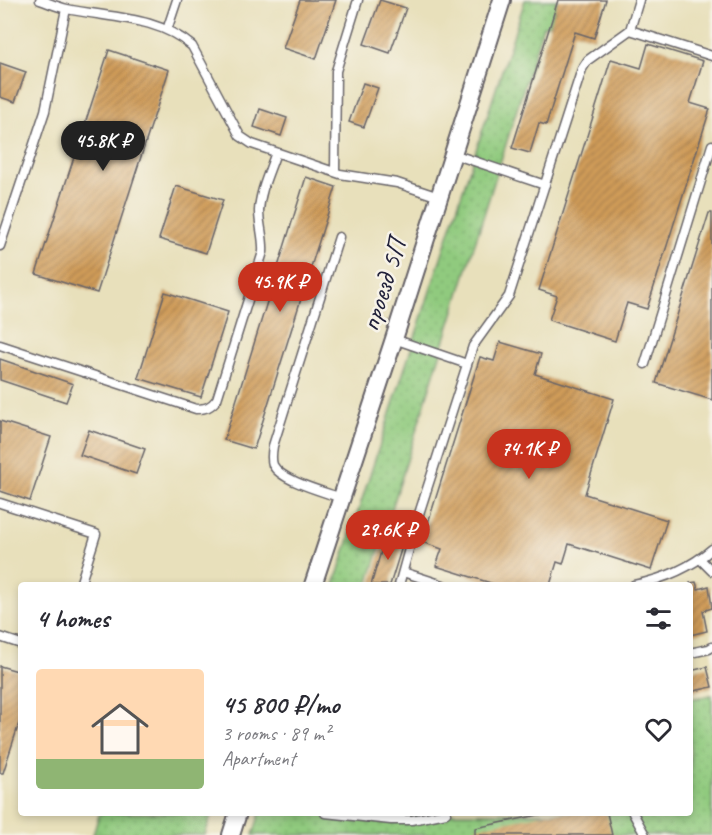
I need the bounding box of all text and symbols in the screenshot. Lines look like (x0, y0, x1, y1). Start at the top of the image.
pin: 45.8K ₽ (48, 121, 158, 172)
text: 45.8K ₽ (75, 128, 131, 153)
street label: проезд 5П (352, 230, 416, 335)
pin: 45.9K ₽ (225, 262, 335, 313)
text: 45.9K ₽ (252, 269, 308, 294)
pin: 74.1K ₽ (474, 429, 584, 480)
text: 74.1K ₽ (501, 436, 557, 461)
pin: 29.6K ₽ (333, 510, 443, 561)
text: 29.6K ₽ (360, 517, 416, 542)
text: 4 homes (36, 602, 109, 635)
icon: filters (642, 602, 675, 635)
text: 45 800 ₽/mo (222, 688, 339, 721)
icon: home (84, 693, 156, 765)
icon: heart (642, 713, 675, 746)
text: 3 rooms · 89 m² (222, 721, 330, 746)
text: Apartment (222, 746, 295, 771)

